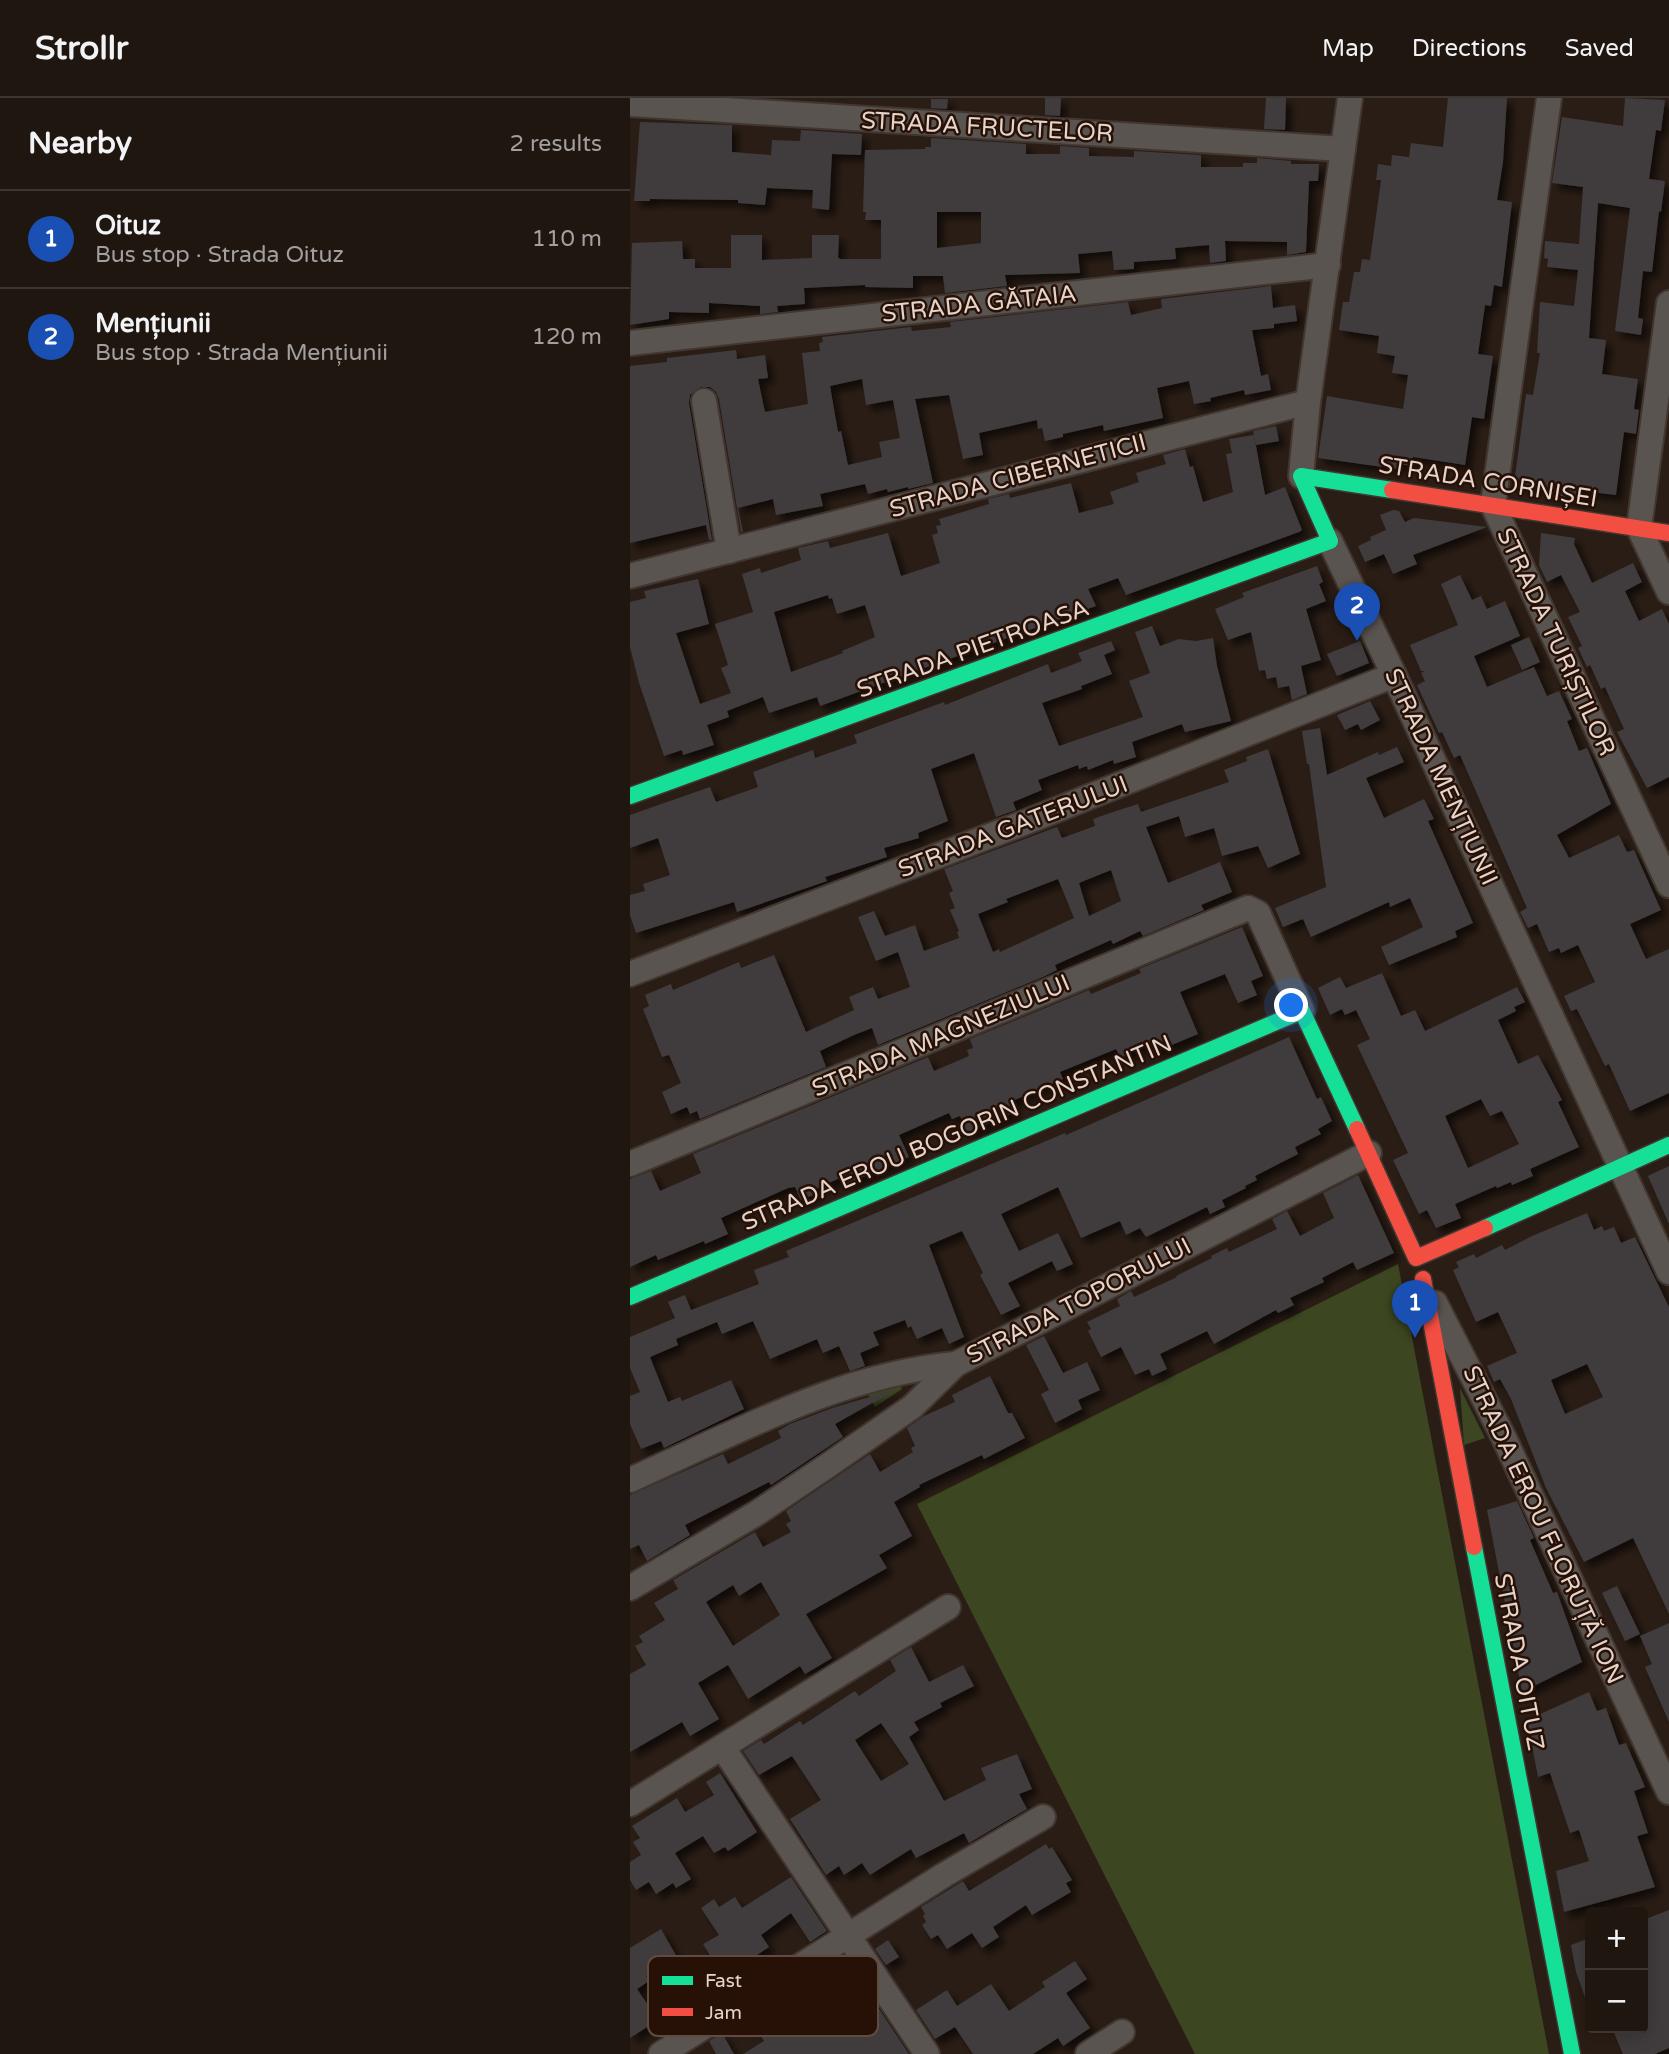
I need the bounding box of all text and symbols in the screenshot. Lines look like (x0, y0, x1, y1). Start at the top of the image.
text: Strollr (35, 29, 129, 68)
text: Map (1322, 34, 1374, 63)
text: Directions (1412, 34, 1527, 63)
text: Saved (1565, 34, 1634, 63)
street label: STRADA FRUCTELOR (860, 106, 1114, 148)
text: Nearby (28, 125, 132, 162)
text: 2 results (509, 130, 602, 158)
text: Oituz (95, 210, 161, 241)
text: 1 (44, 225, 58, 253)
text: 110 m (532, 225, 602, 253)
text: Bus stop · Strada Oituz (95, 241, 344, 269)
street label: STRADA GĂTAIA (880, 279, 1078, 329)
text: Mențiunii (95, 308, 211, 339)
text: 2 (44, 323, 58, 351)
text: 120 m (532, 323, 602, 351)
text: Bus stop · Strada Mențiunii (95, 339, 388, 367)
street label: STRADA CIBERNETICII (887, 428, 1149, 524)
street label: STRADA CORNIȘEI (1377, 450, 1599, 514)
street label: STRADA TURIȘTILOR (1490, 524, 1622, 760)
pin: 2 (1334, 583, 1380, 641)
street label: STRADA PIETROASA (853, 593, 1093, 705)
street label: STRADA MENȚIUNII (1378, 664, 1504, 890)
street label: STRADA GATERULUI (894, 770, 1132, 884)
street label: STRADA MAGNEZIULUI (808, 968, 1074, 1104)
your location (1274, 988, 1308, 1022)
street label: STRADA EROU BOGORIN CONSTANTIN (737, 1029, 1177, 1237)
street label: STRADA TOPORULUI (962, 1232, 1196, 1370)
pin: 1 (1392, 1280, 1438, 1338)
street label: STRADA EROU FLORUȚĂ ION (1456, 1361, 1630, 1689)
street label: STRADA OITUZ (1488, 1571, 1550, 1753)
map controls (1585, 1907, 1648, 2033)
button: + (1585, 1907, 1648, 1970)
legend (648, 1956, 878, 2036)
text: Fast (705, 1970, 742, 1992)
button: − (1585, 1970, 1648, 2033)
text: Jam (705, 2002, 742, 2024)

